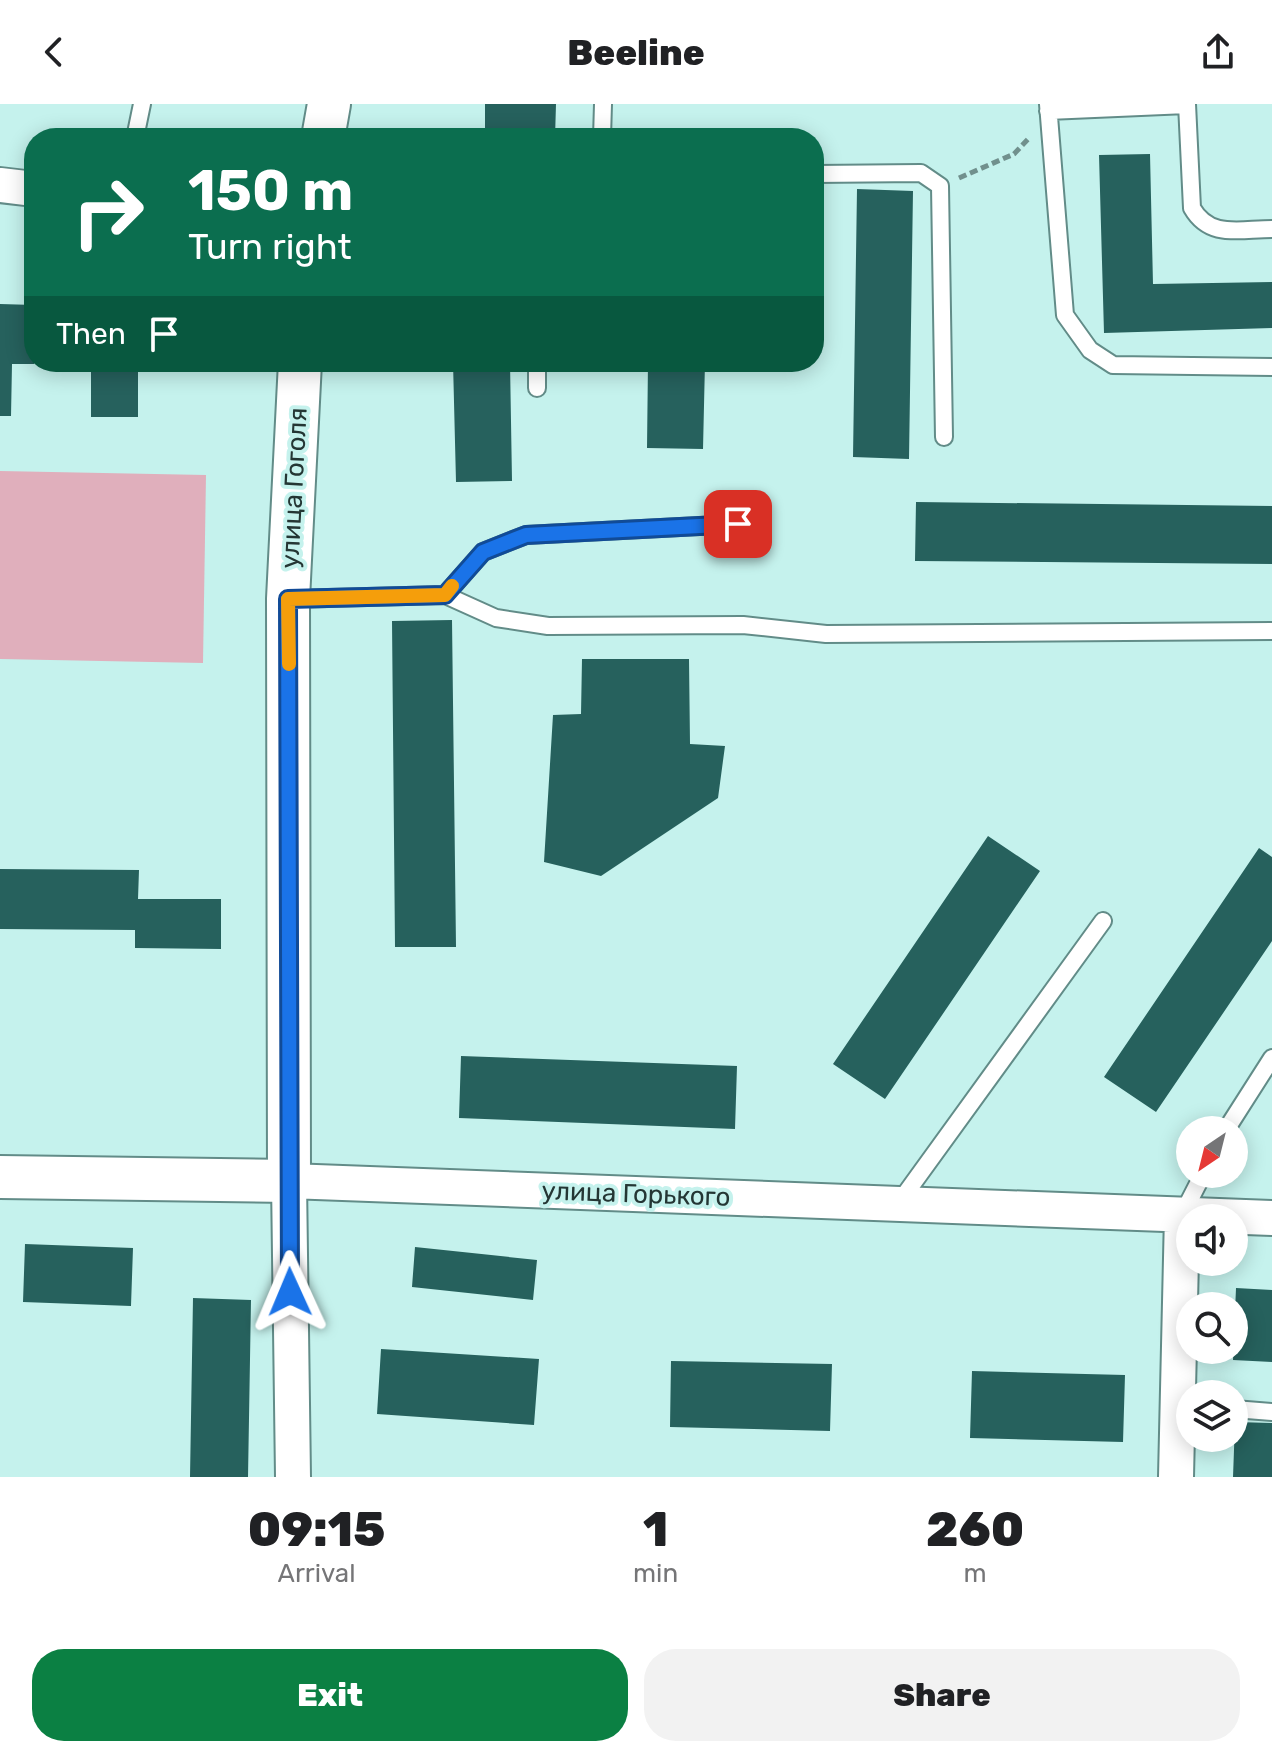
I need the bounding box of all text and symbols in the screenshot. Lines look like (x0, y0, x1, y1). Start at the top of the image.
icon: back (32, 30, 76, 74)
icon: share (1196, 30, 1240, 74)
text: Beeline (567, 31, 705, 74)
text: 150 m (188, 158, 353, 224)
icon: right (56, 160, 160, 264)
text: Turn right (188, 225, 352, 268)
icon: arrive (142, 312, 186, 356)
text: Then (56, 316, 126, 352)
street label: улица Гоголя (274, 407, 314, 569)
pin (704, 490, 772, 558)
icon: arrive (716, 502, 760, 546)
north arrow (1176, 1116, 1248, 1188)
map controls (1176, 1116, 1248, 1452)
street label: улица Горького (541, 1175, 731, 1213)
button: sound (1176, 1204, 1248, 1276)
position arrow (248, 1250, 332, 1334)
button: search (1176, 1292, 1248, 1364)
button: layers (1176, 1380, 1248, 1452)
text: 09:15 (248, 1501, 385, 1558)
text: 1 (643, 1501, 668, 1558)
text: 260 (926, 1501, 1024, 1558)
text: Arrival (277, 1558, 356, 1589)
text: min (633, 1558, 678, 1589)
text: m (964, 1558, 987, 1589)
button: Exit (32, 1649, 628, 1741)
button: Share (644, 1649, 1240, 1741)

